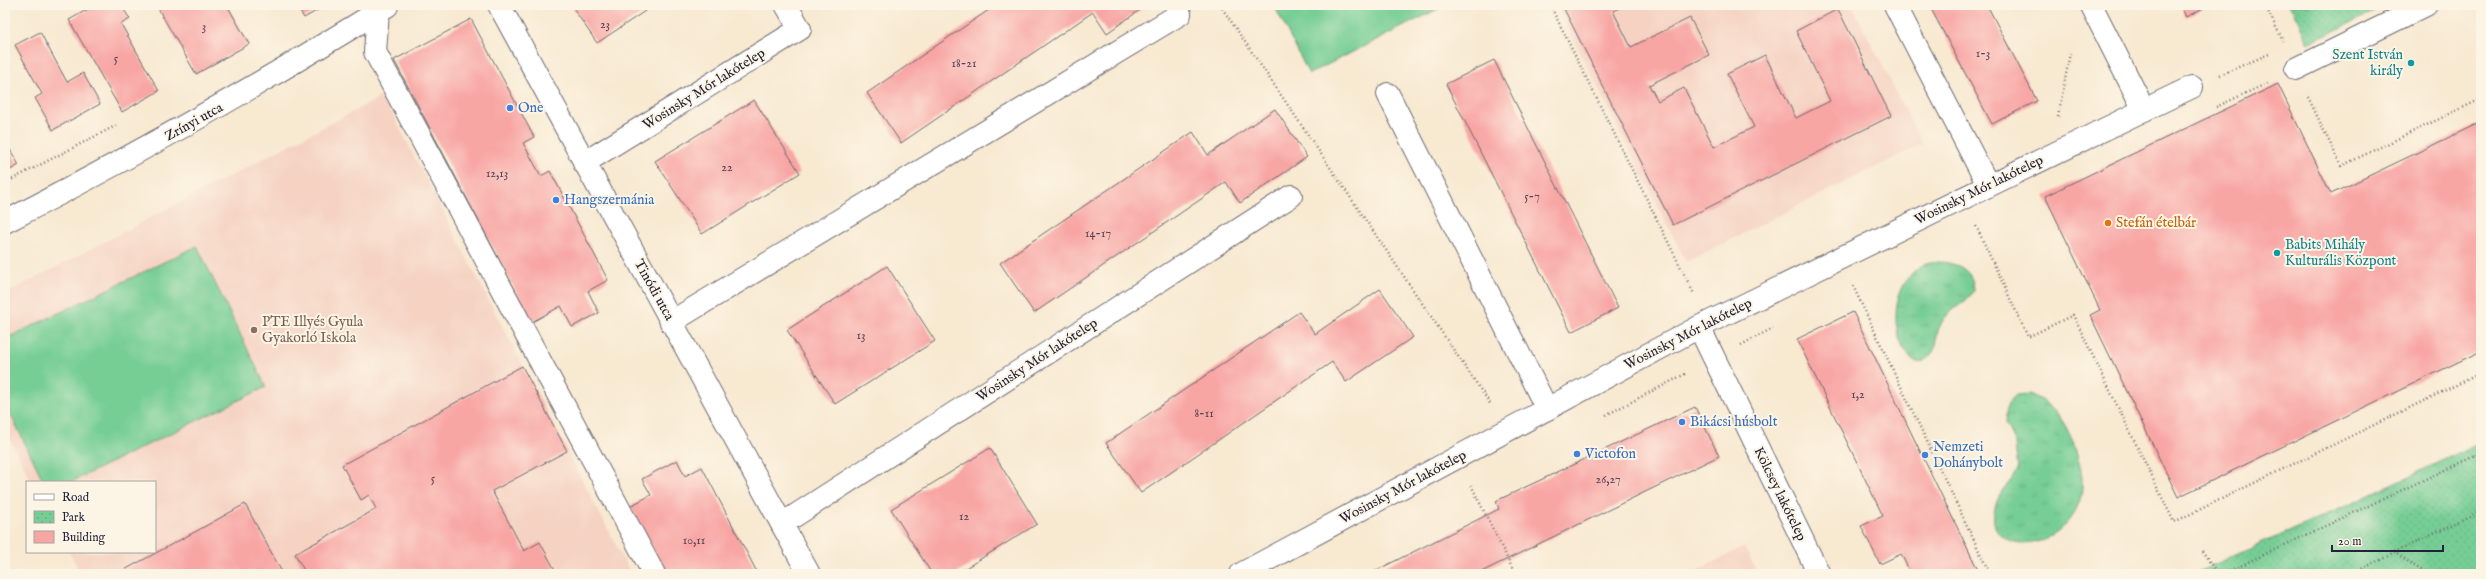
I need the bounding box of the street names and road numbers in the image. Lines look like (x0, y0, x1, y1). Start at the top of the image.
street label: Wosinsky Mór lakótelep (639, 44, 769, 134)
street label: Zrínyi utca (162, 98, 227, 145)
street label: Wosinsky Mór lakótelep (1912, 151, 2047, 229)
street label: Tinódi utca (630, 256, 679, 325)
street label: Wosinsky Mór lakótelep (1621, 294, 1755, 374)
street label: Wosinsky Mór lakótelep (973, 314, 1101, 406)
street label: Kölcsey lakótelep (1749, 444, 1811, 544)
street label: Wosinsky Mór lakótelep (1336, 446, 1470, 528)

